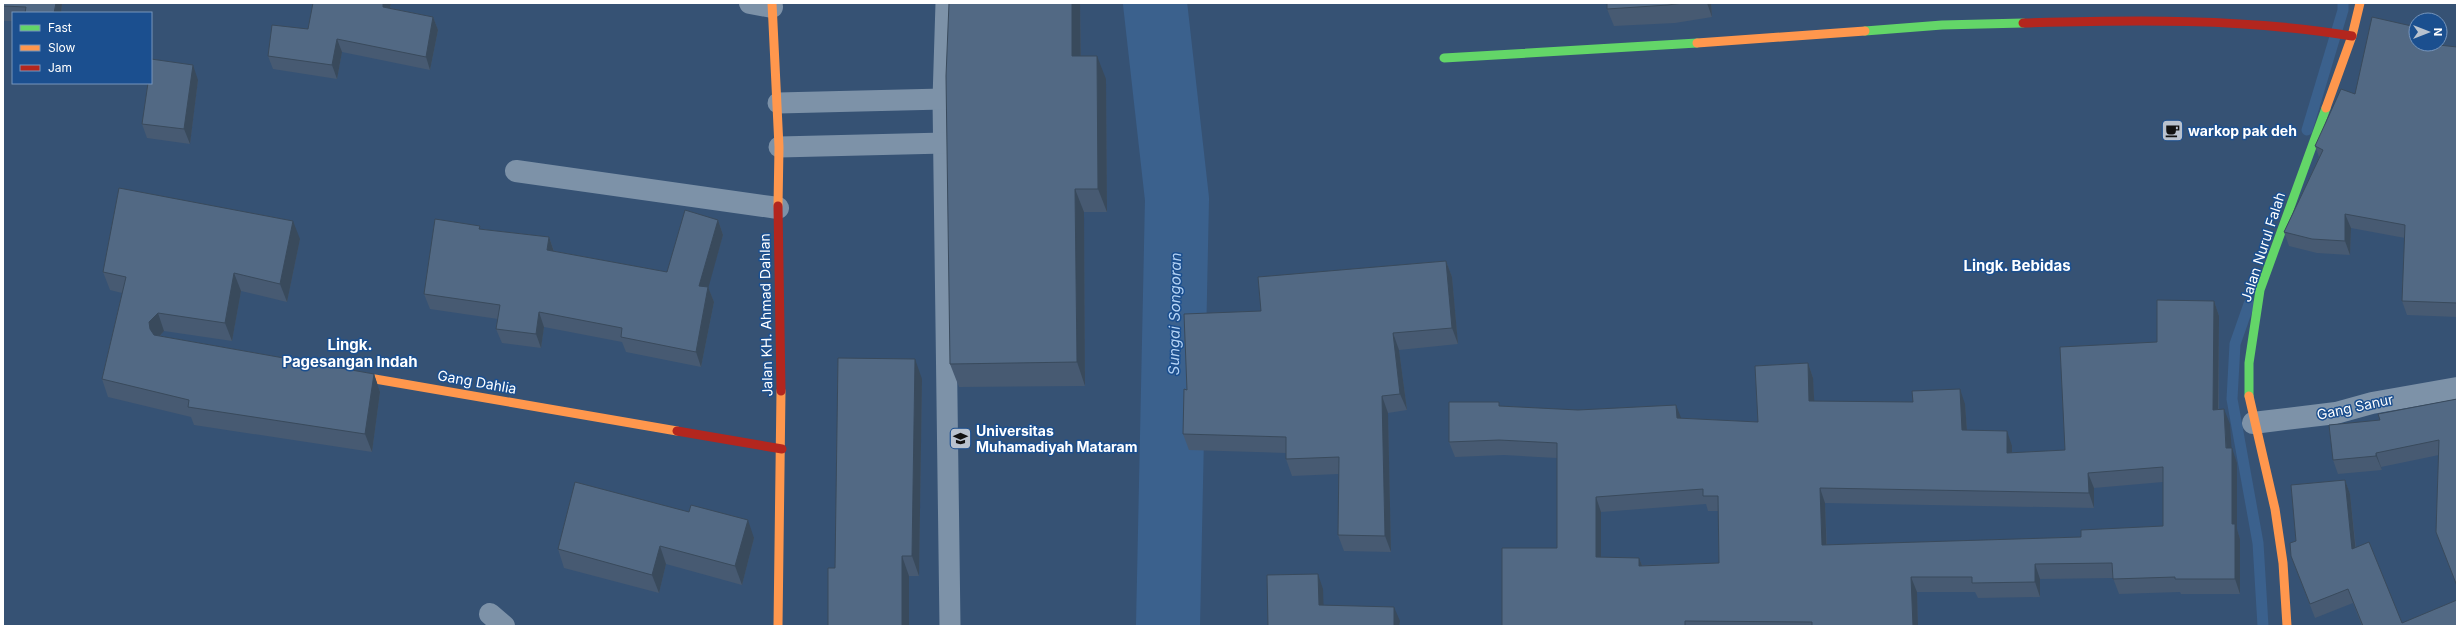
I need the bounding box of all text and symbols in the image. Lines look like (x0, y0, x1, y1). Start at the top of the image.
legend (12, 12, 152, 84)
north arrow (2408, 12, 2448, 52)
text: Fast (48, 20, 72, 35)
text: N (2431, 28, 2445, 36)
text: Slow (48, 40, 76, 55)
text: Jam (48, 60, 72, 75)
cafe icon: warkop pak deh (2160, 118, 2186, 144)
place label: warkop pak deh (2188, 122, 2297, 139)
street label: Jalan Nurul Falah (2237, 190, 2288, 304)
street label: Jalan KH. Ahmad Dahlan (756, 233, 775, 397)
water label: Sungai Songoran (1164, 252, 1185, 376)
district label: Lingk. Bebidas (1963, 256, 2071, 275)
district label: Lingk. Pagesangan Indah (282, 335, 418, 371)
street label: Gang Dahlia (436, 366, 518, 397)
street label: Gang Sanur (2315, 390, 2395, 423)
place label: Universitas Muhamadiyah Mataram (976, 422, 1138, 455)
school or university icon: Universitas Muhamadiyah Mataram (947, 426, 973, 452)

